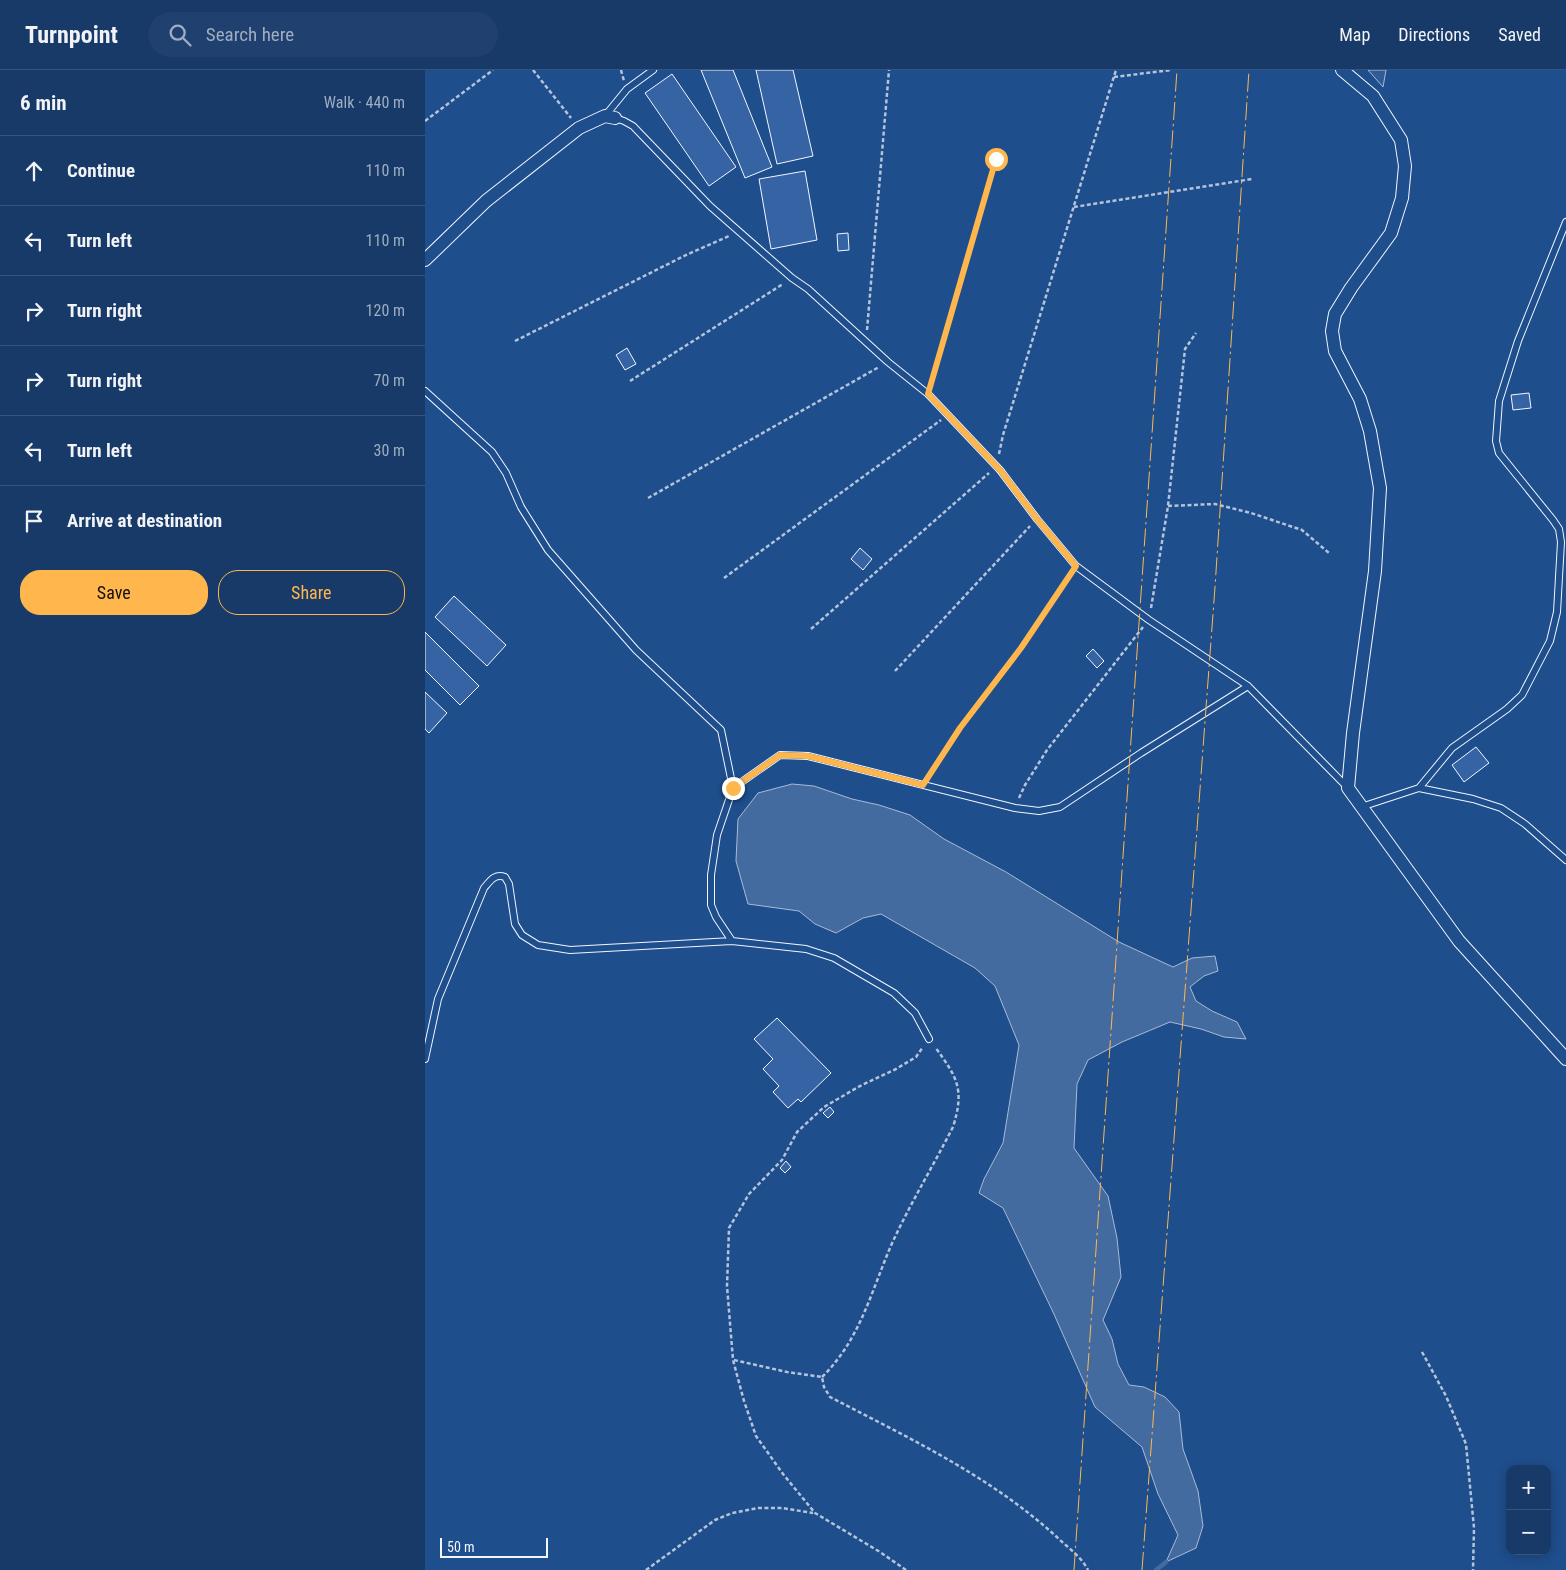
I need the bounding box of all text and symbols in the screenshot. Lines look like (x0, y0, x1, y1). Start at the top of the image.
search box (148, 12, 498, 57)
text: Turnpoint (25, 21, 118, 49)
icon: search (166, 21, 194, 49)
text: Search here (206, 23, 294, 46)
text: Map (1339, 24, 1370, 45)
text: Directions (1398, 24, 1470, 45)
text: Saved (1498, 24, 1541, 45)
text: 6 min (20, 91, 67, 115)
text: Walk · 440 m (324, 93, 405, 112)
route start (985, 148, 1008, 171)
icon: ahead (20, 157, 48, 185)
text: Continue (67, 159, 135, 182)
text: 110 m (366, 161, 405, 180)
icon: left (20, 227, 48, 255)
text: Turn left (67, 229, 132, 252)
text: 110 m (366, 231, 405, 250)
icon: right (20, 297, 48, 325)
text: Turn right (67, 299, 142, 322)
text: 120 m (366, 301, 405, 320)
icon: right (20, 367, 48, 395)
text: Turn right (67, 369, 142, 392)
text: 70 m (373, 371, 405, 390)
icon: left (20, 437, 48, 465)
text: Turn left (67, 439, 132, 462)
text: 30 m (373, 441, 405, 460)
icon: arrive (20, 507, 48, 535)
text: Arrive at destination (67, 509, 222, 532)
button: Save (20, 570, 208, 615)
button: Share (218, 570, 405, 615)
route end (722, 777, 745, 800)
map controls (1506, 1465, 1551, 1555)
button: + (1506, 1465, 1551, 1510)
button: − (1506, 1510, 1551, 1555)
scale bar (440, 1535, 547, 1558)
text: 50 m (447, 1539, 475, 1555)

